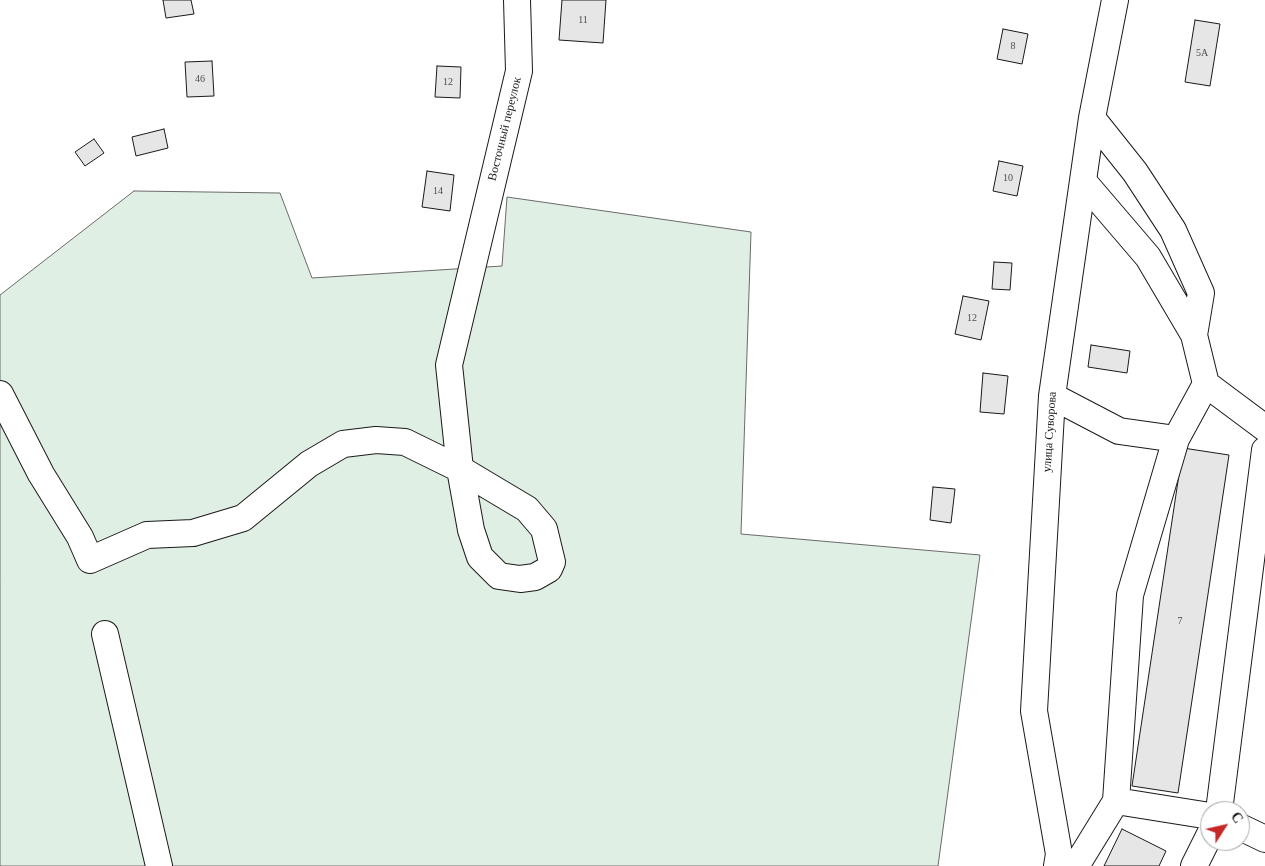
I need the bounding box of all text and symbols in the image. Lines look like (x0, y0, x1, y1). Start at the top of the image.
house number: 11 (578, 14, 588, 26)
house number: 8 (1010, 40, 1016, 52)
house number: 5А (1196, 47, 1208, 59)
house number: 46 (195, 73, 205, 85)
house number: 12 (443, 76, 453, 88)
street label: Восточный переулок (485, 76, 525, 182)
house number: 10 (1003, 172, 1013, 184)
house number: 14 (433, 185, 443, 197)
house number: 12 (967, 312, 977, 324)
street label: улица Суворова (1040, 391, 1060, 473)
house number: 7 (1178, 615, 1182, 627)
north arrow (1200, 801, 1250, 851)
text: С (1228, 809, 1246, 826)

